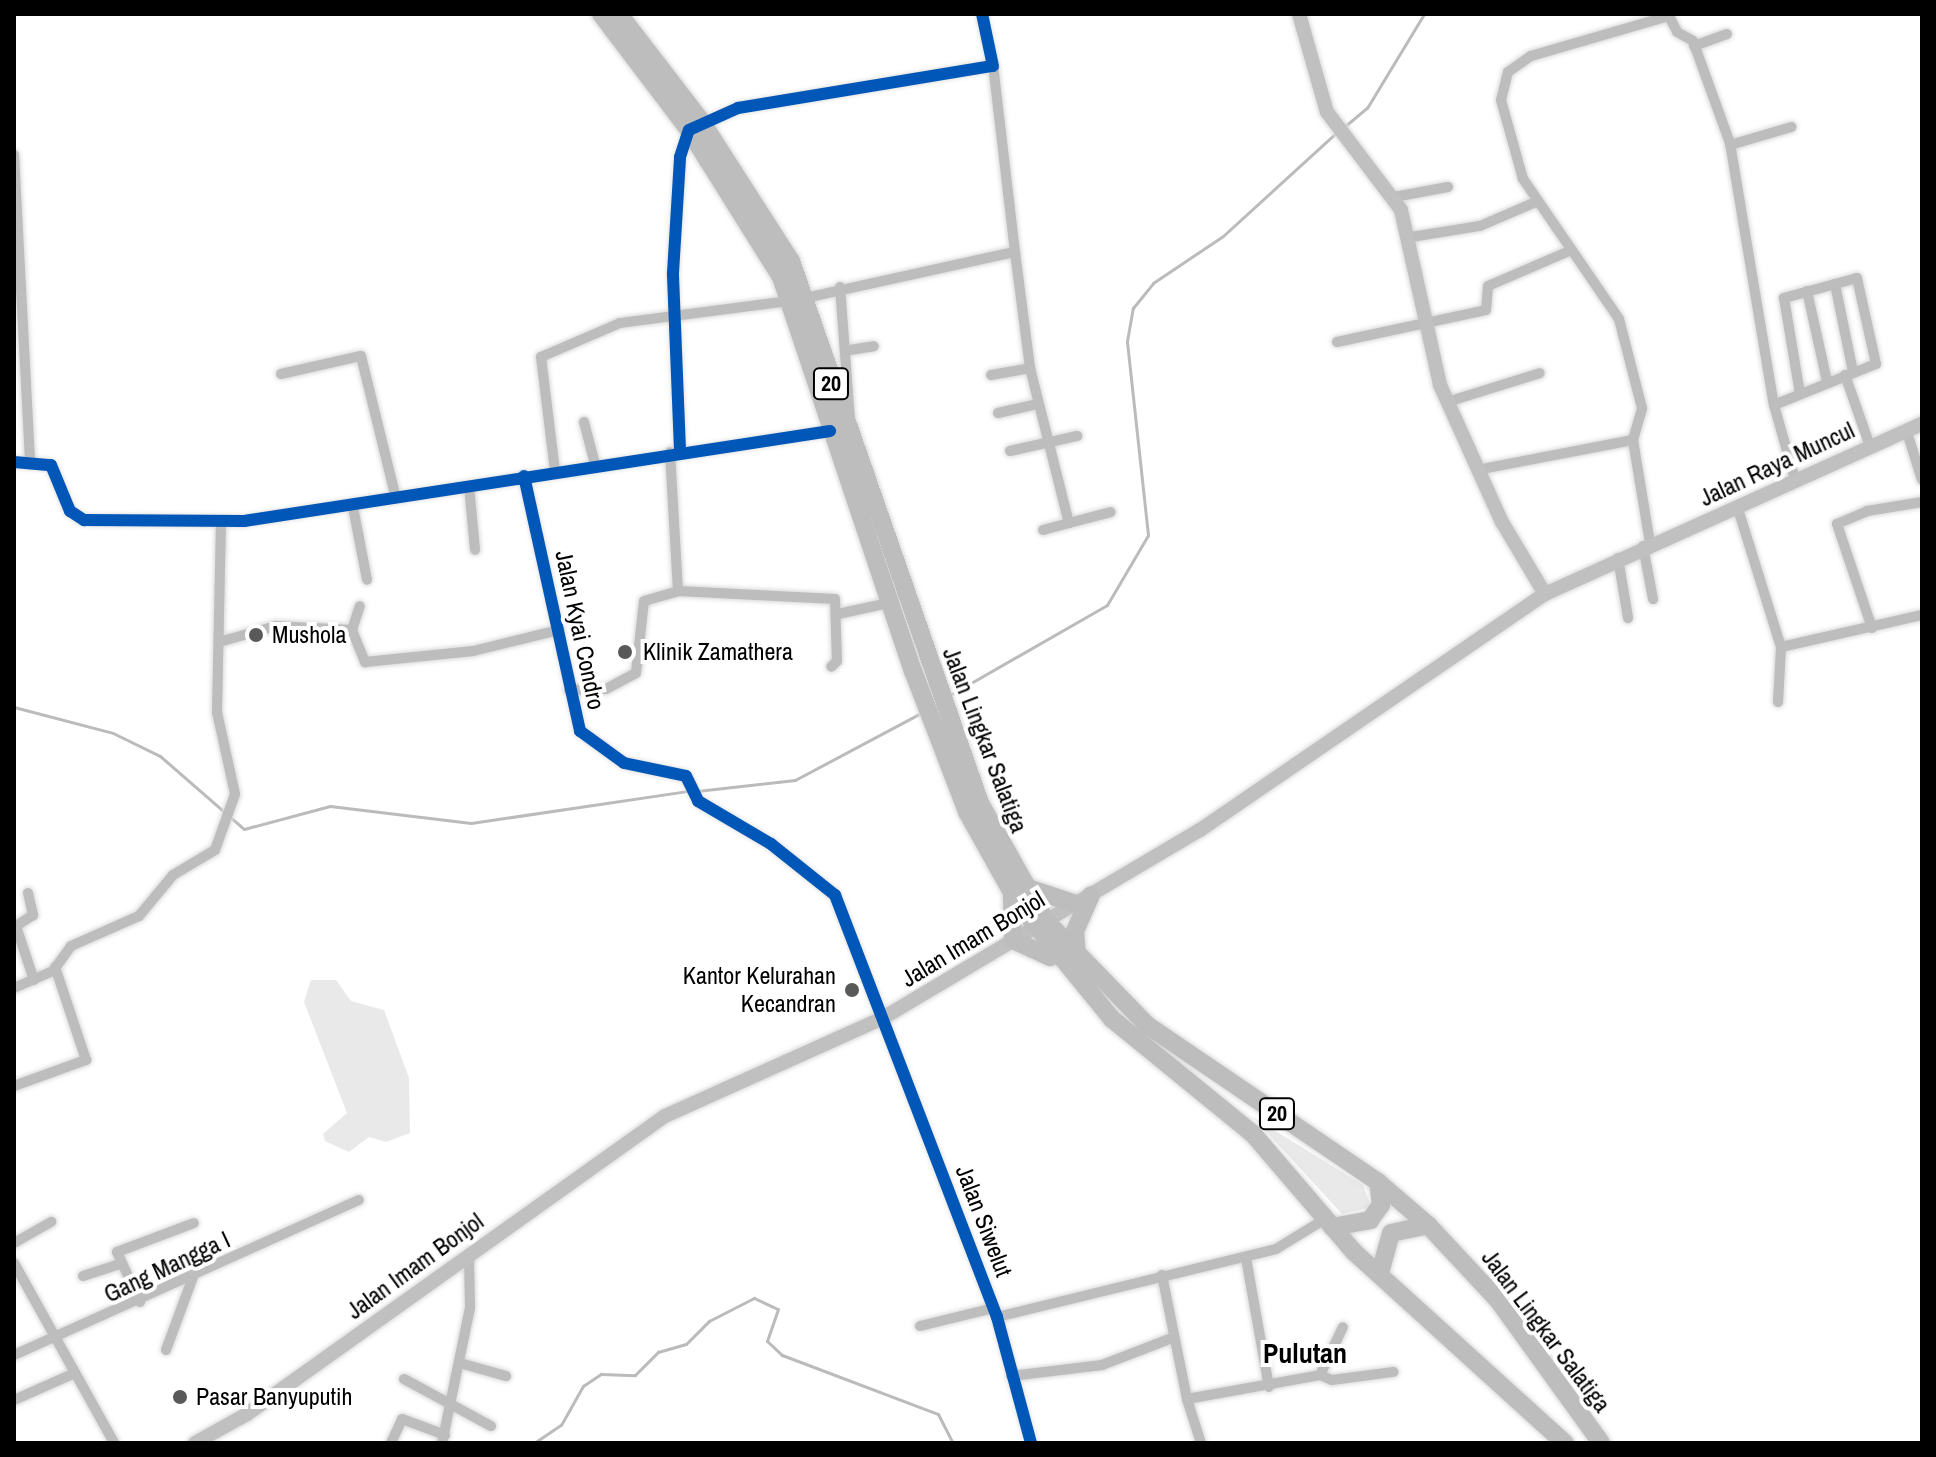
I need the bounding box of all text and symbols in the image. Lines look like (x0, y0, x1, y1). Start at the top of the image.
road number: 20 (811, 366, 851, 402)
street label: Jalan Raya Muncul (1695, 416, 1859, 512)
street label: Jalan Kyai Condro (549, 548, 611, 712)
place label: Mushola (272, 621, 346, 649)
marker: Mushola (247, 626, 265, 644)
place label: Klinik Zamathera (643, 638, 793, 666)
marker: Klinik Zamathera (614, 641, 636, 663)
street label: Jalan Lingkar Salatiga (936, 643, 1034, 837)
street label: Jalan Imam Bonjol (896, 885, 1050, 993)
place label: Kantor Kelurahan Kecandran (683, 962, 836, 1018)
marker: Kantor Kelurahan Kecandran (843, 981, 861, 999)
road number: 20 (1257, 1096, 1297, 1132)
street label: Jalan Siwelut (950, 1161, 1018, 1281)
street label: Jalan Imam Bonjol (341, 1207, 489, 1325)
street label: Gang Mangga I (99, 1225, 235, 1309)
street label: Jalan Lingkar Salatiga (1476, 1244, 1616, 1418)
district label: Pulutan (1263, 1336, 1347, 1370)
place label: Pasar Banyuputih (196, 1383, 352, 1411)
marker: Pasar Banyuputih (171, 1388, 189, 1406)

